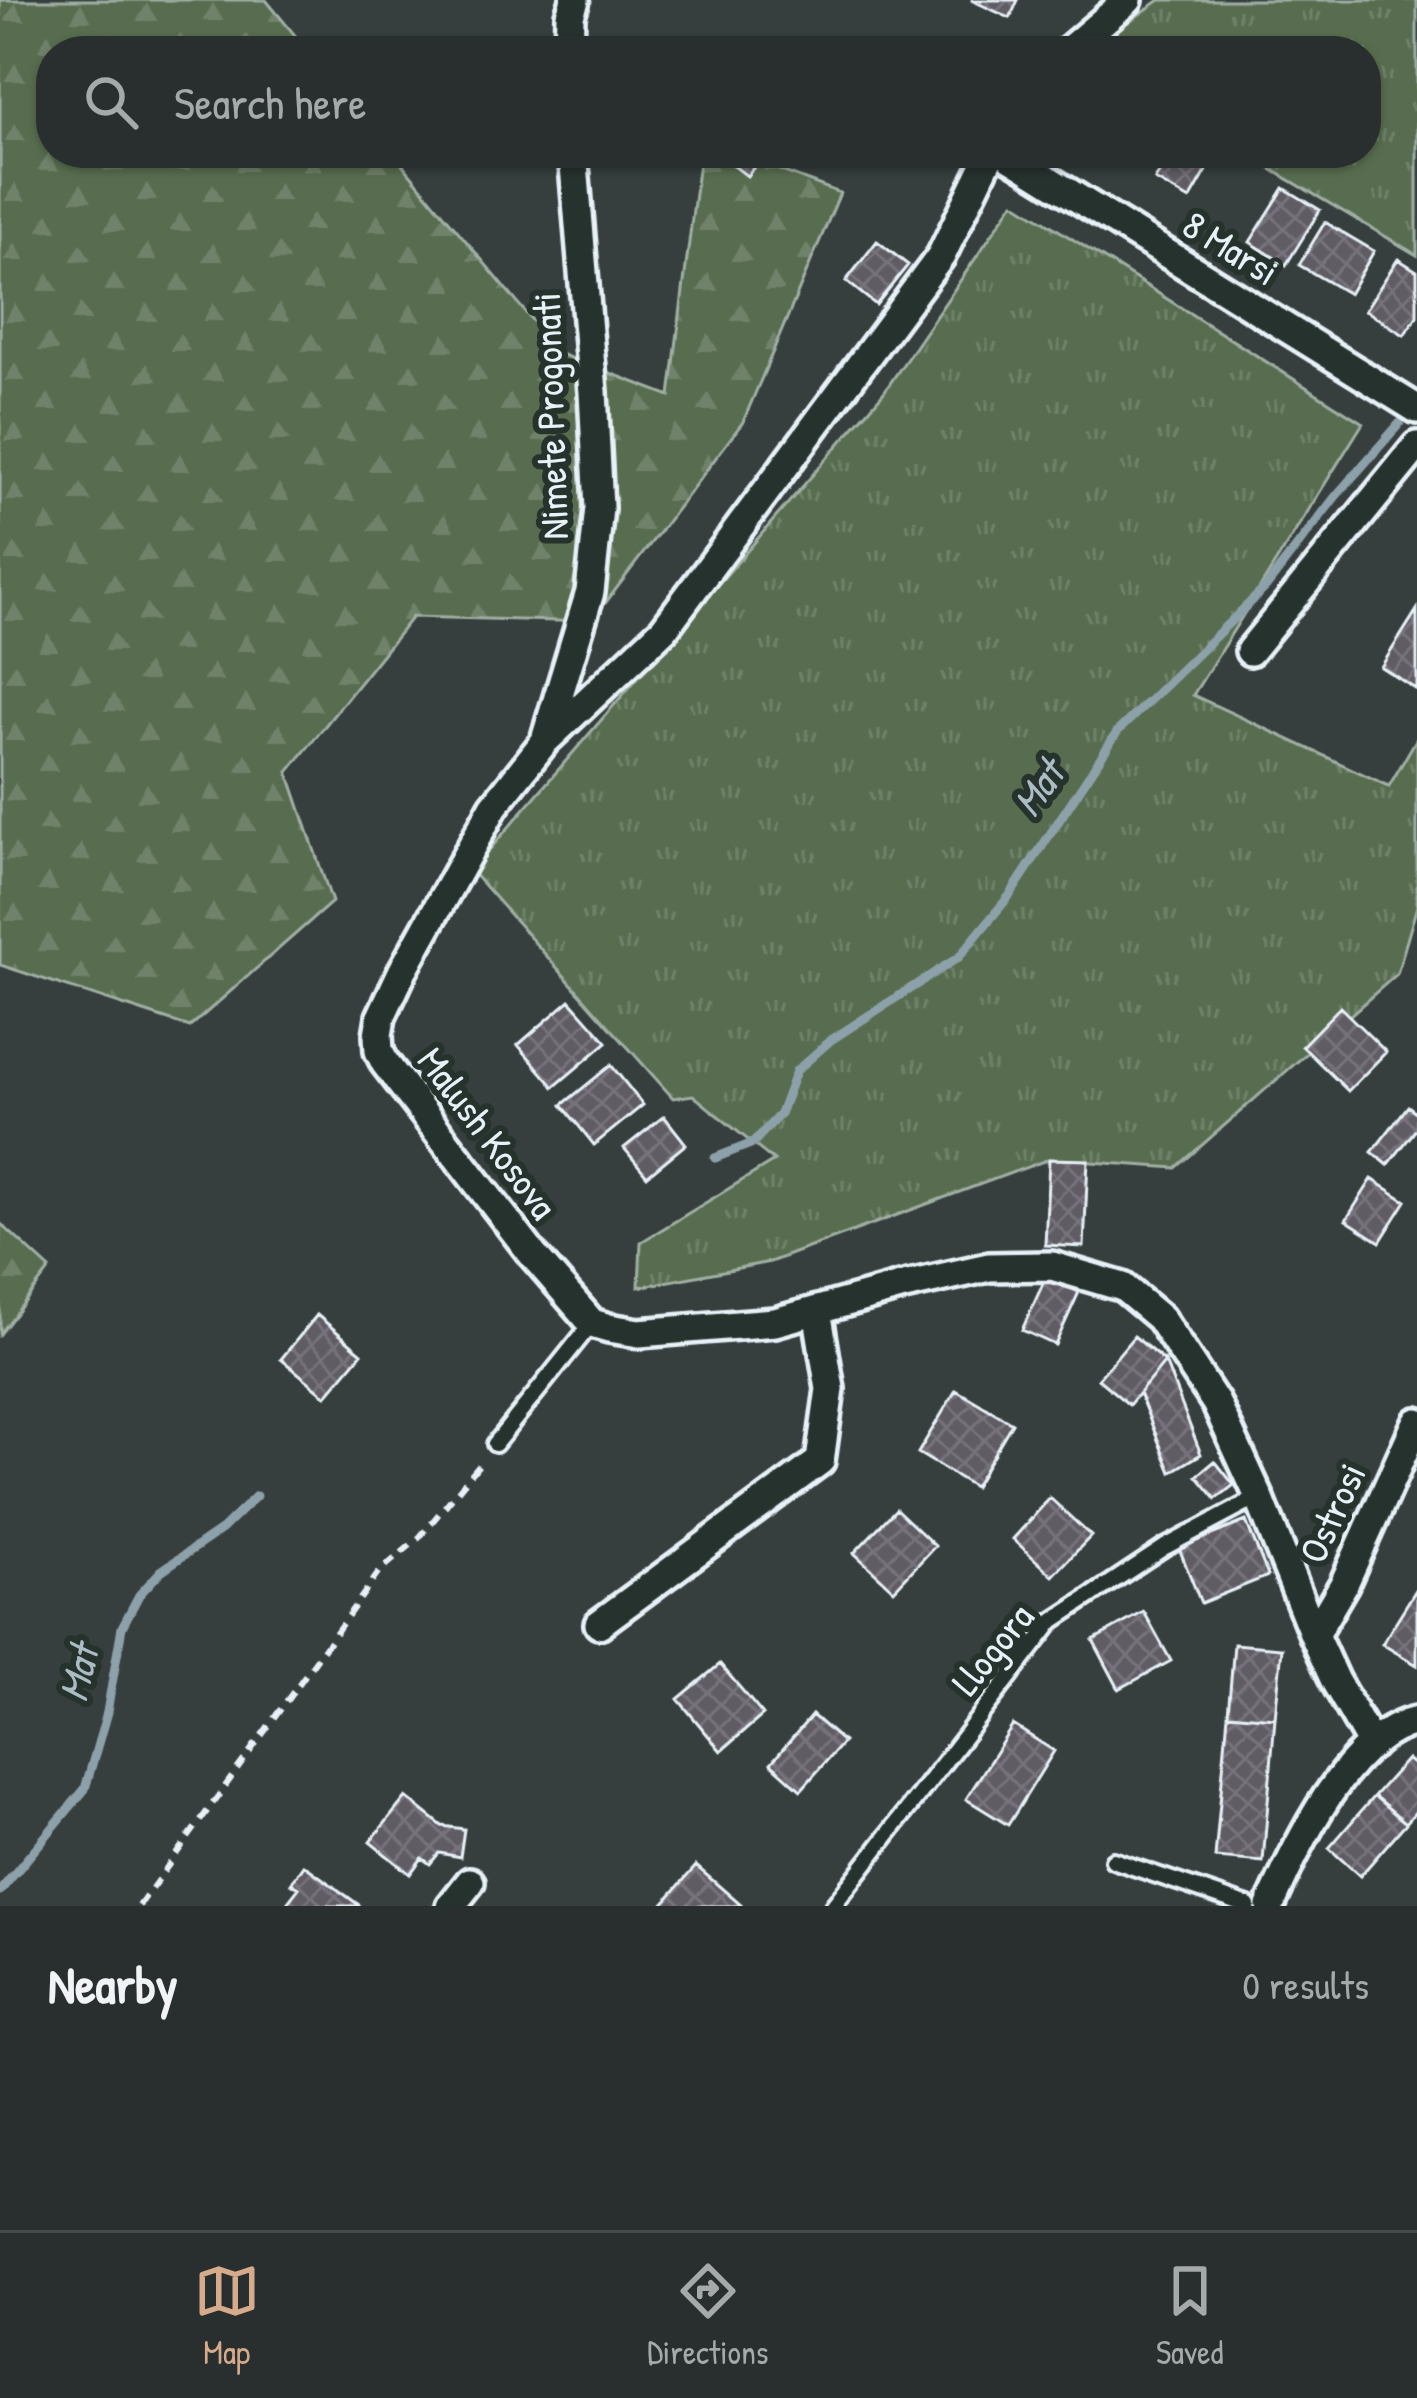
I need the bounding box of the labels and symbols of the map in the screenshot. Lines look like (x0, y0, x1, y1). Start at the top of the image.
street label: 8 Marsi (1173, 198, 1289, 297)
street label: Nimete Progonati (519, 292, 580, 540)
water label: Mat (998, 744, 1080, 827)
street label: Malush Kosova (406, 1036, 571, 1230)
street label: Ostrosi (1285, 1454, 1378, 1571)
street label: Llogora (938, 1592, 1045, 1706)
water label: Mat (43, 1634, 113, 1707)

